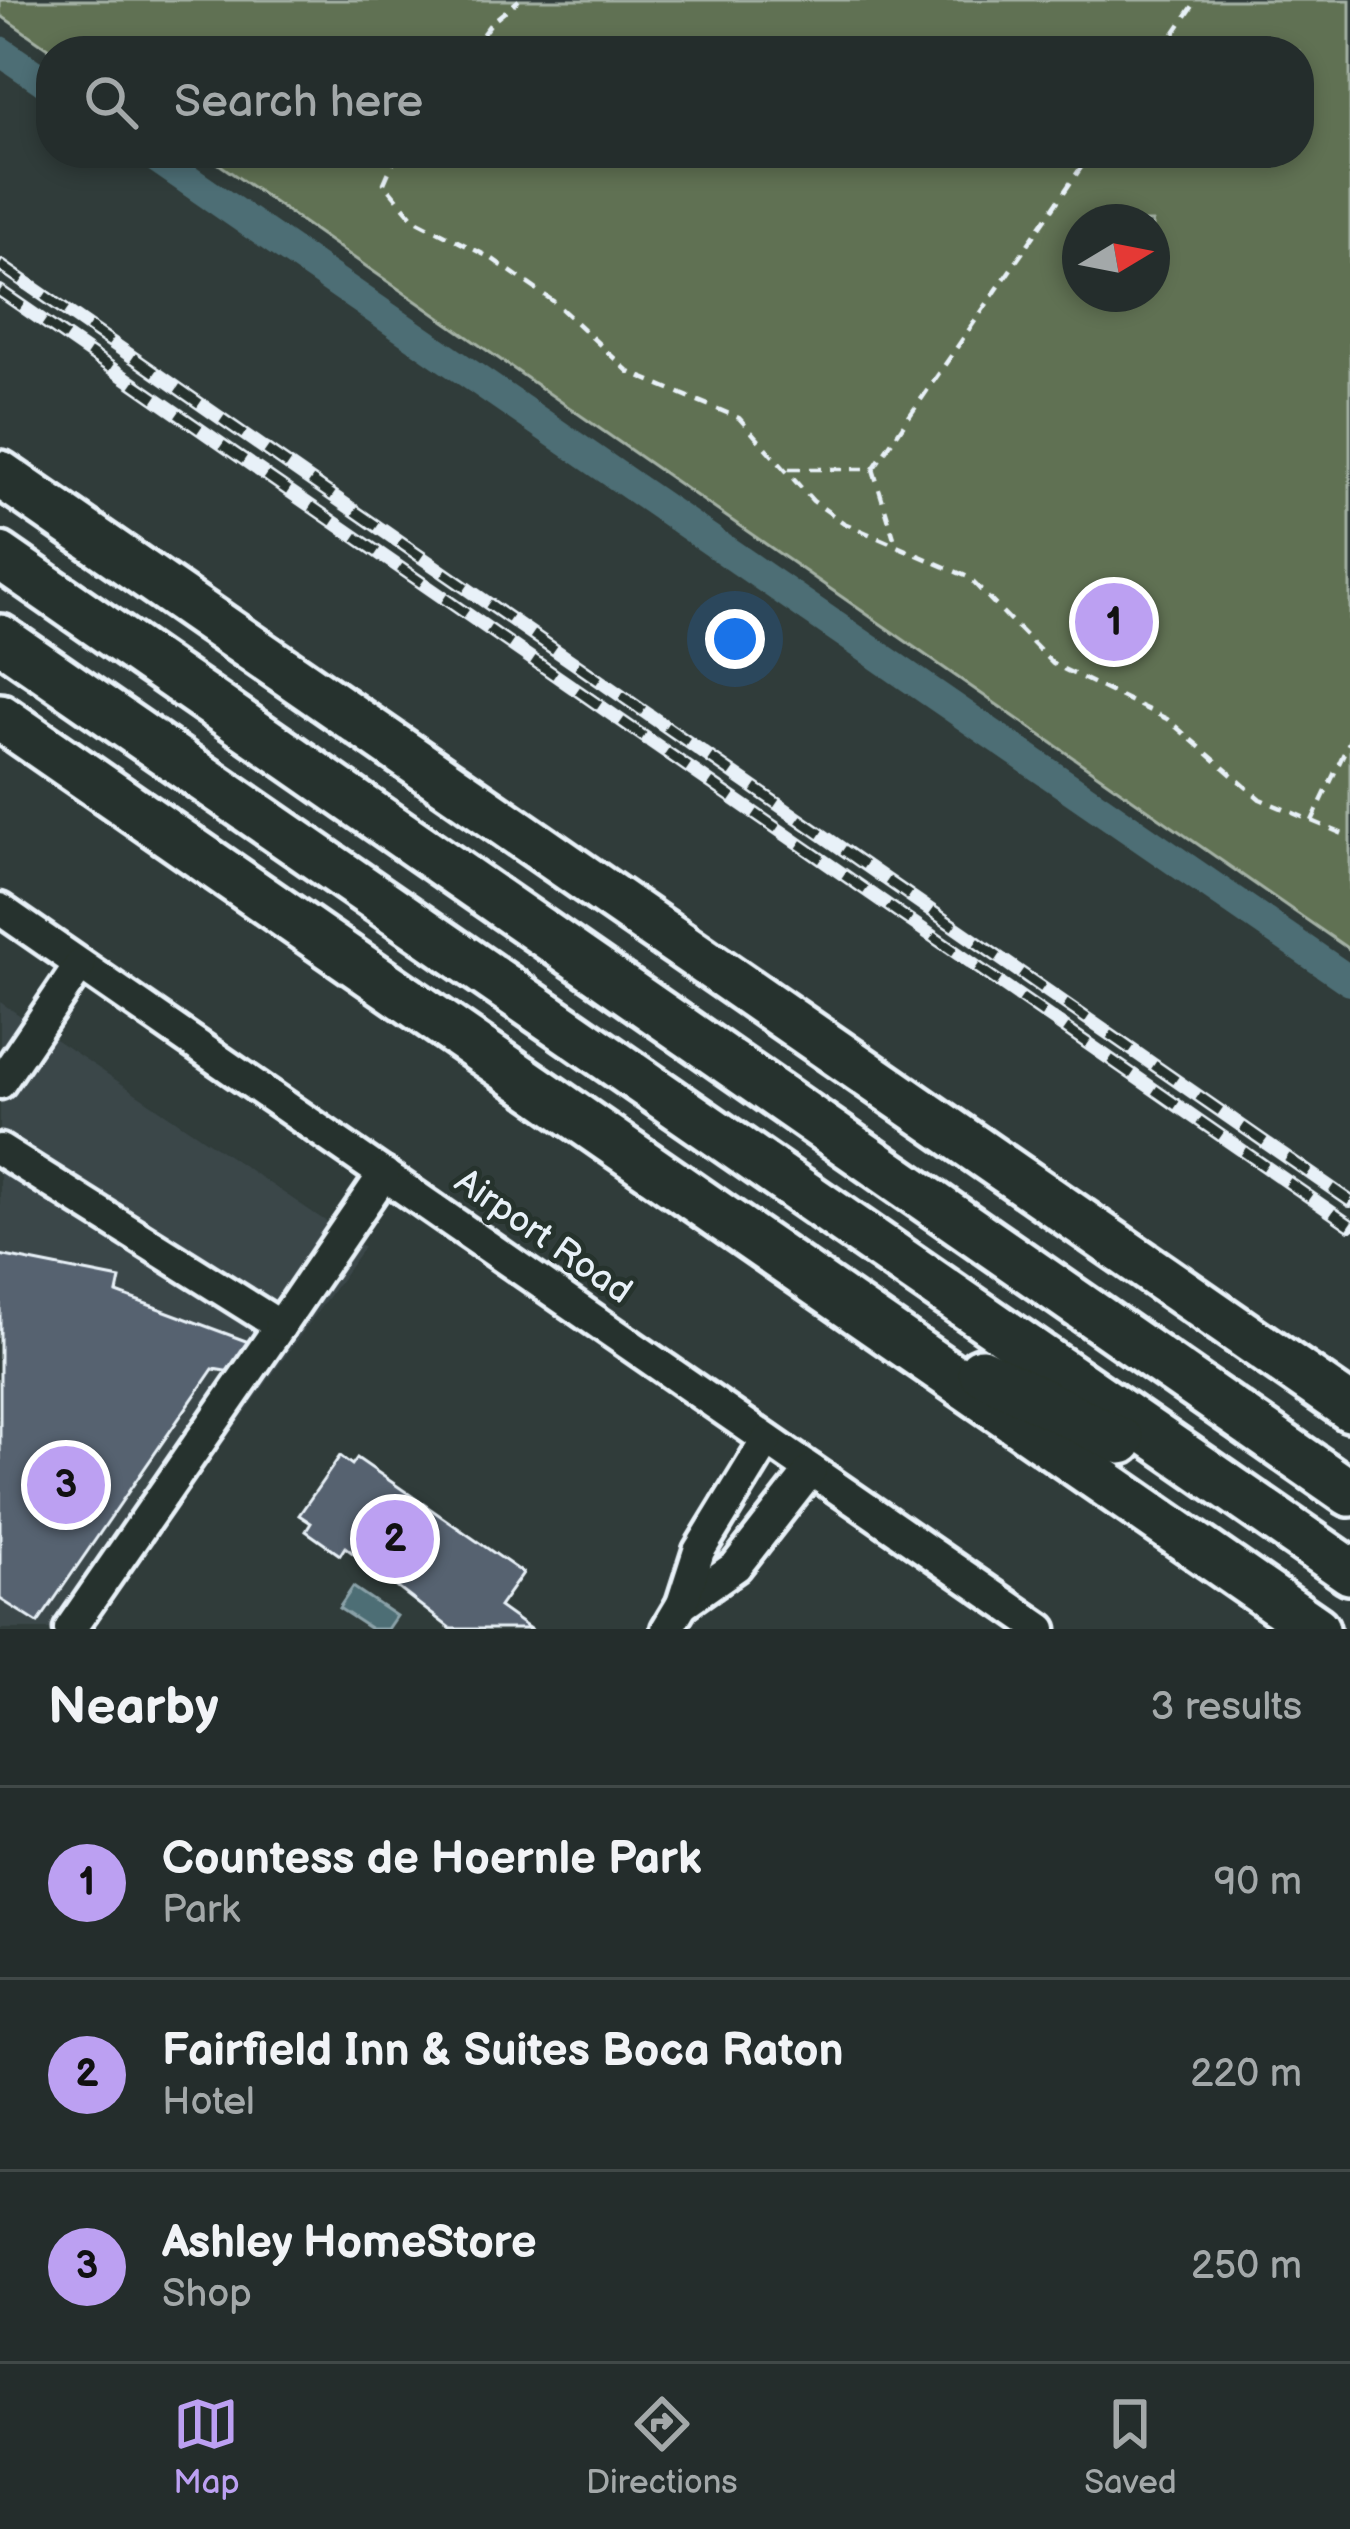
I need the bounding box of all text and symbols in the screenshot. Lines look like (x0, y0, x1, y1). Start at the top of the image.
search box (36, 36, 1314, 168)
icon: search (78, 69, 144, 135)
text: Search here (174, 75, 423, 130)
north arrow (1062, 204, 1170, 312)
pin: 1 (1075, 577, 1153, 667)
your location (705, 609, 765, 669)
street label: Airport Road (446, 1160, 640, 1314)
pin: 3 (27, 1440, 105, 1530)
pin: 2 (356, 1494, 434, 1584)
text: Nearby (48, 1677, 219, 1738)
text: 3 results (1150, 1684, 1302, 1731)
text: Countess de Hoernle Park (162, 1832, 702, 1887)
text: 1 (79, 1859, 95, 1906)
text: 90 m (1214, 1859, 1302, 1906)
text: Park (162, 1887, 240, 1934)
text: Fairfield Inn & Suites Boca Raton (162, 2024, 844, 2079)
text: 2 (75, 2051, 99, 2098)
text: 220 m (1190, 2051, 1302, 2098)
text: Hotel (162, 2079, 255, 2126)
text: Ashley HomeStore (162, 2216, 537, 2271)
text: 3 (76, 2243, 98, 2290)
text: 250 m (1191, 2243, 1302, 2290)
text: Shop (162, 2271, 252, 2318)
tab: Map (173, 2391, 240, 2503)
tab: Directions (586, 2391, 738, 2503)
tab: Saved (1084, 2391, 1177, 2503)

